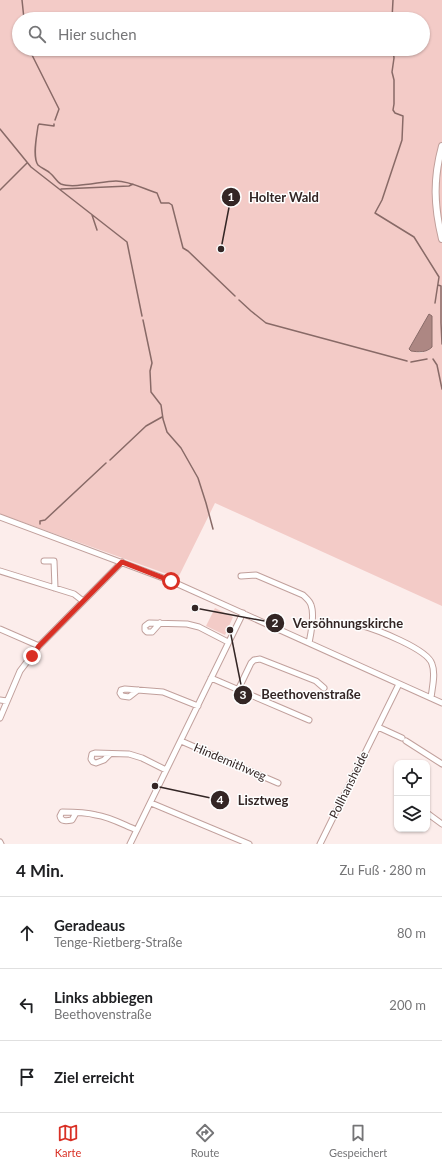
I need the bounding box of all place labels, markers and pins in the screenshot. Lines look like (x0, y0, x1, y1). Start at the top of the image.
callout: Holter Wald (221, 185, 328, 210)
callout: Versöhnungskirche (265, 611, 411, 636)
callout: Beethovenstraße (233, 682, 369, 707)
callout: Lisztweg (210, 788, 297, 813)

